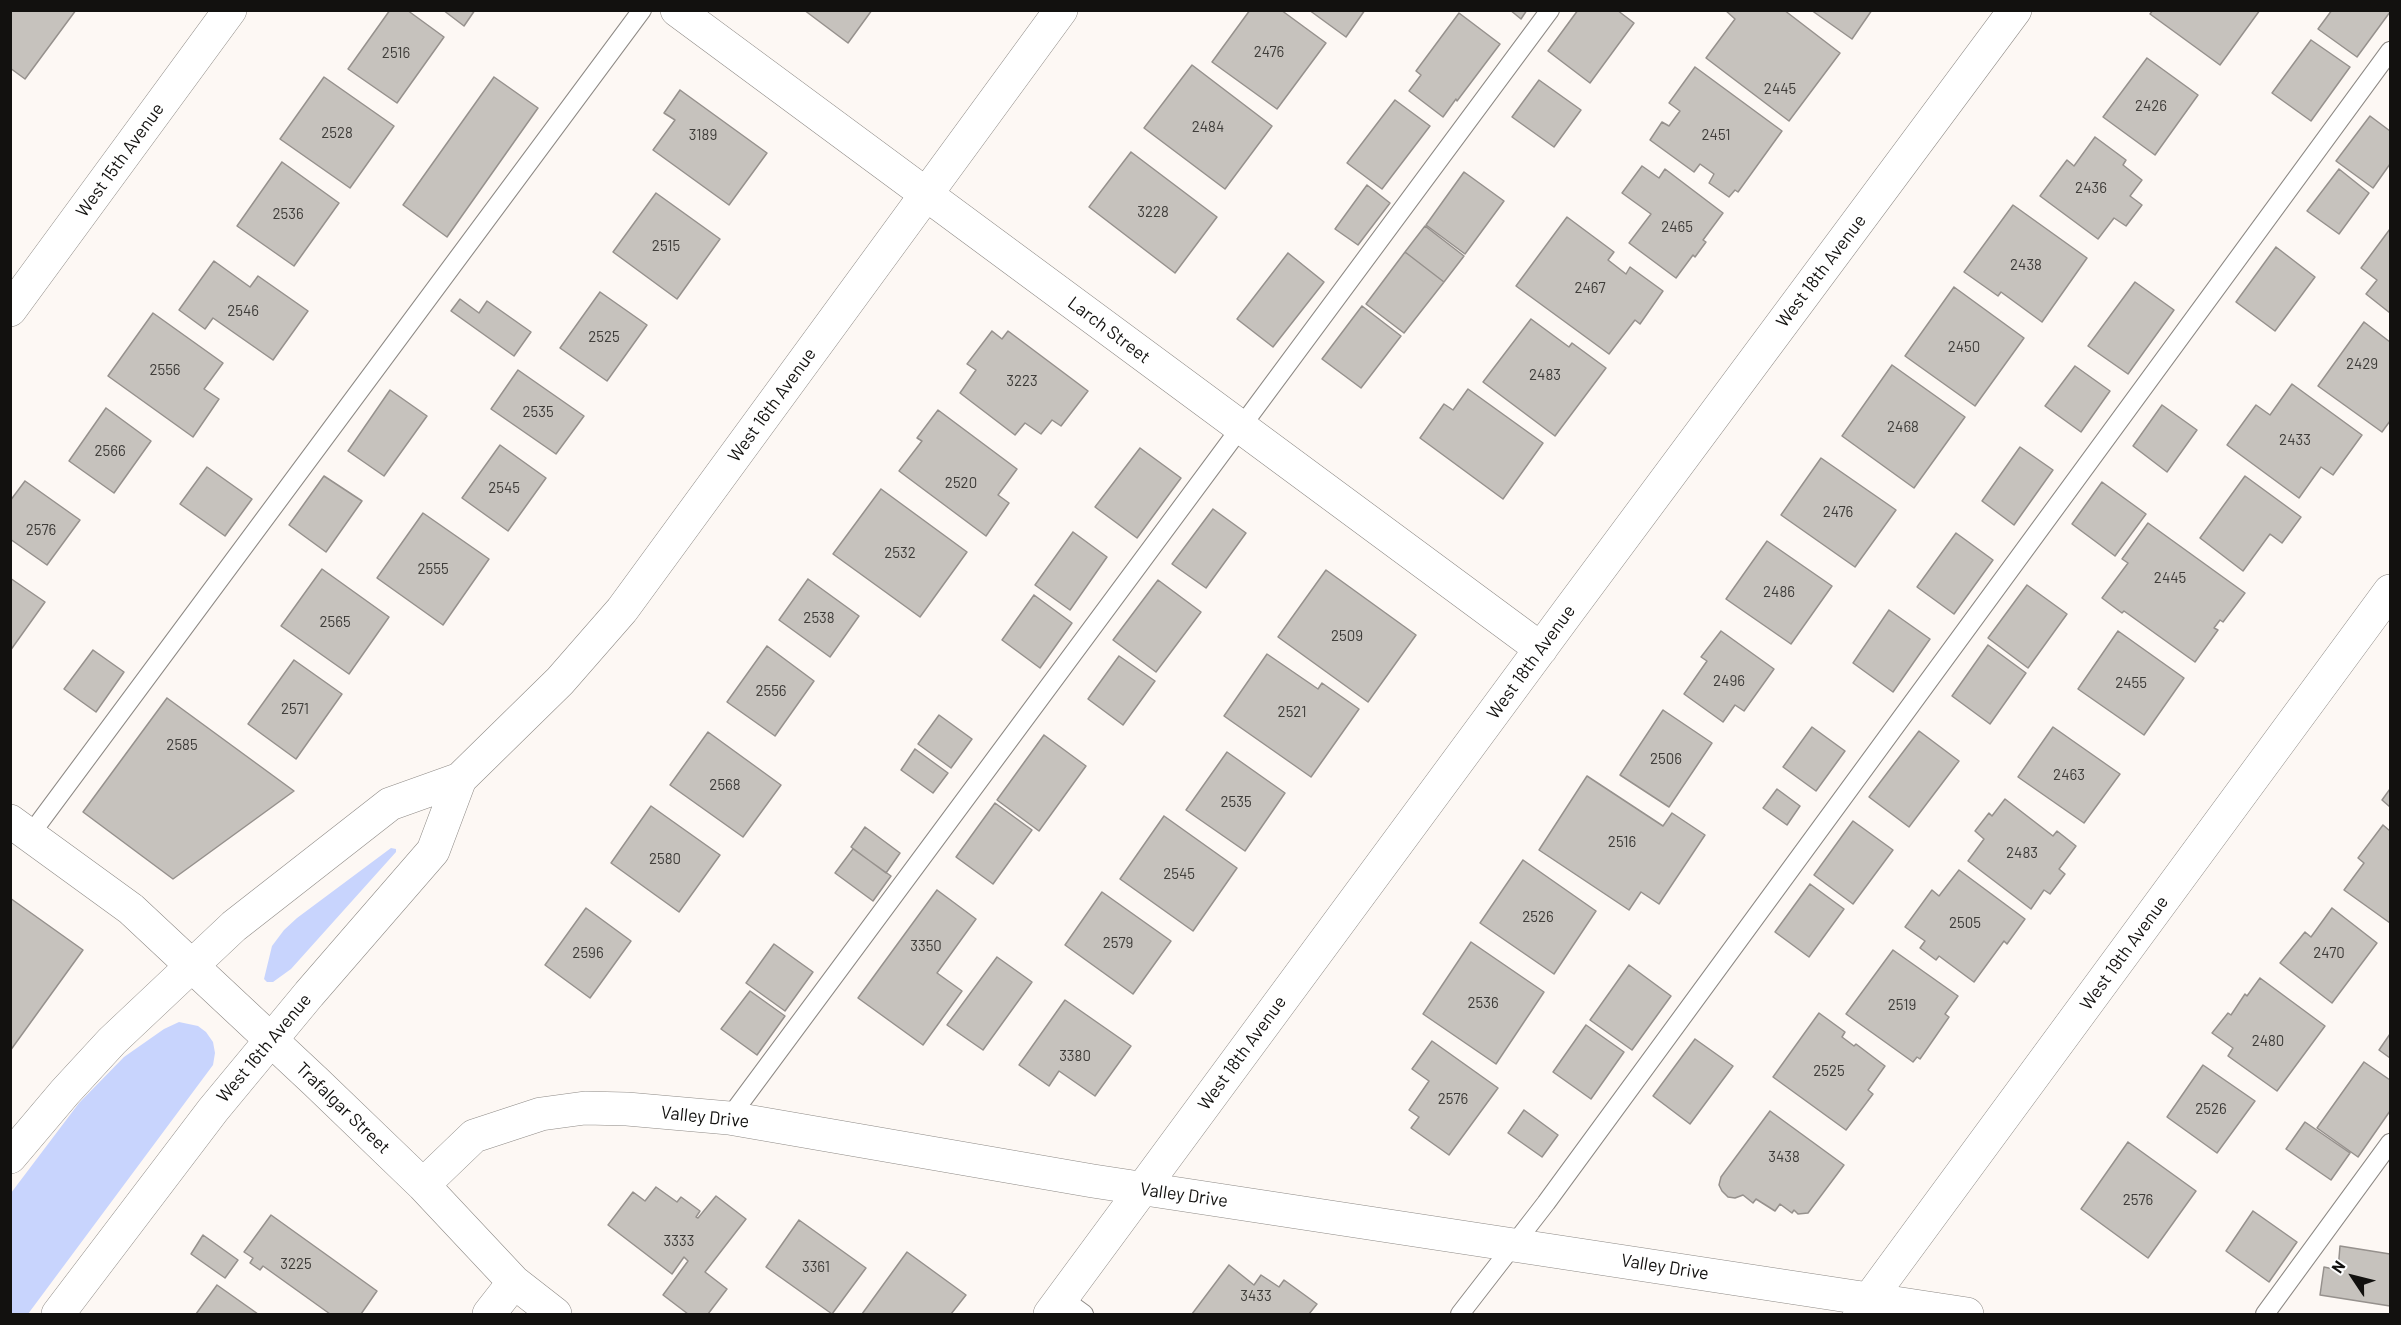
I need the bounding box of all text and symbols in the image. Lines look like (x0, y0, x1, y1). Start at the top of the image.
house number: 2476 (1254, 43, 1284, 61)
house number: 2516 (382, 44, 410, 62)
house number: 2445 (1764, 80, 1796, 98)
house number: 2426 (2135, 97, 2167, 115)
street label: West 15th Avenue (71, 99, 169, 221)
house number: 2484 (1192, 118, 1224, 136)
house number: 2528 (321, 124, 353, 142)
house number: 3189 (689, 126, 717, 144)
house number: 2451 (1702, 126, 1730, 144)
house number: 2436 (2075, 179, 2107, 197)
house number: 3228 (1137, 203, 1169, 221)
house number: 2536 (272, 205, 304, 223)
street label: West 18th Avenue (1771, 210, 1871, 332)
house number: 2465 (1661, 218, 1693, 236)
house number: 2515 (652, 237, 680, 255)
house number: 2438 (2010, 256, 2042, 274)
house number: 2467 (1574, 279, 1606, 297)
street label: Larch Street (1063, 292, 1155, 368)
house number: 2546 (227, 302, 259, 320)
house number: 2525 (588, 328, 620, 346)
house number: 2450 (1948, 338, 1980, 356)
street label: West 16th Avenue (723, 344, 821, 466)
house number: 2429 (2346, 355, 2378, 373)
house number: 2556 (149, 361, 181, 379)
house number: 2483 (1529, 366, 1561, 384)
house number: 3223 (1006, 372, 1038, 390)
house number: 2535 (522, 403, 554, 421)
house number: 2468 (1887, 418, 1919, 436)
house number: 2433 (2279, 431, 2311, 449)
house number: 2566 (94, 442, 126, 460)
house number: 2520 (945, 474, 977, 492)
house number: 2545 (488, 479, 520, 497)
house number: 2476 (1823, 503, 1853, 521)
house number: 2576 (26, 521, 56, 539)
house number: 2532 (884, 544, 916, 562)
house number: 2555 (417, 560, 449, 578)
house number: 2445 (2154, 569, 2186, 587)
house number: 2486 (1763, 583, 1795, 601)
street label: West 18th Avenue (1482, 601, 1580, 723)
house number: 2538 (803, 609, 835, 627)
house number: 2565 (319, 613, 351, 631)
house number: 2509 (1331, 627, 1363, 645)
house number: 2496 (1713, 672, 1745, 690)
house number: 2455 (2115, 674, 2147, 692)
house number: 2556 (755, 682, 787, 700)
house number: 2571 (281, 700, 309, 718)
house number: 2521 (1278, 703, 1306, 721)
house number: 2585 (166, 736, 198, 754)
house number: 2506 (1650, 750, 1682, 768)
house number: 2463 (2053, 766, 2085, 784)
house number: 2568 (709, 776, 741, 794)
house number: 2535 (1220, 793, 1252, 811)
house number: 2516 (1608, 833, 1636, 851)
house number: 2483 (2006, 844, 2038, 862)
house number: 2580 (649, 850, 681, 868)
house number: 2545 (1163, 865, 1195, 883)
street label: West 19th Avenue (2075, 892, 2173, 1014)
house number: 2526 (1522, 908, 1554, 926)
house number: 2505 (1949, 914, 1981, 932)
house number: 2579 (1103, 934, 1133, 952)
house number: 3350 (910, 937, 942, 955)
house number: 2596 (572, 944, 604, 962)
house number: 2470 (2313, 944, 2345, 962)
street label: West 16th Avenue (212, 989, 316, 1107)
street label: West 18th Avenue (1193, 992, 1291, 1114)
house number: 2536 (1467, 994, 1499, 1012)
house number: 2519 (1888, 996, 1916, 1014)
house number: 2480 (2252, 1032, 2284, 1050)
house number: 3380 (1059, 1047, 1091, 1065)
street label: Trafalgar Street (291, 1058, 395, 1158)
house number: 2525 (1813, 1062, 1845, 1080)
house number: 2576 (1438, 1090, 1468, 1108)
house number: 2526 (2195, 1100, 2227, 1118)
street label: Valley Drive (660, 1102, 750, 1132)
house number: 3438 (1768, 1148, 1800, 1166)
street label: Valley Drive (1139, 1178, 1229, 1212)
house number: 2576 (2123, 1191, 2153, 1209)
house number: 3333 (664, 1232, 694, 1250)
north arrow (2323, 1247, 2383, 1307)
street label: Valley Drive (1620, 1249, 1710, 1285)
house number: 3225 (280, 1255, 312, 1273)
text: N (2327, 1257, 2349, 1276)
house number: 3361 (802, 1258, 830, 1276)
house number: 3433 (1240, 1287, 1272, 1305)

